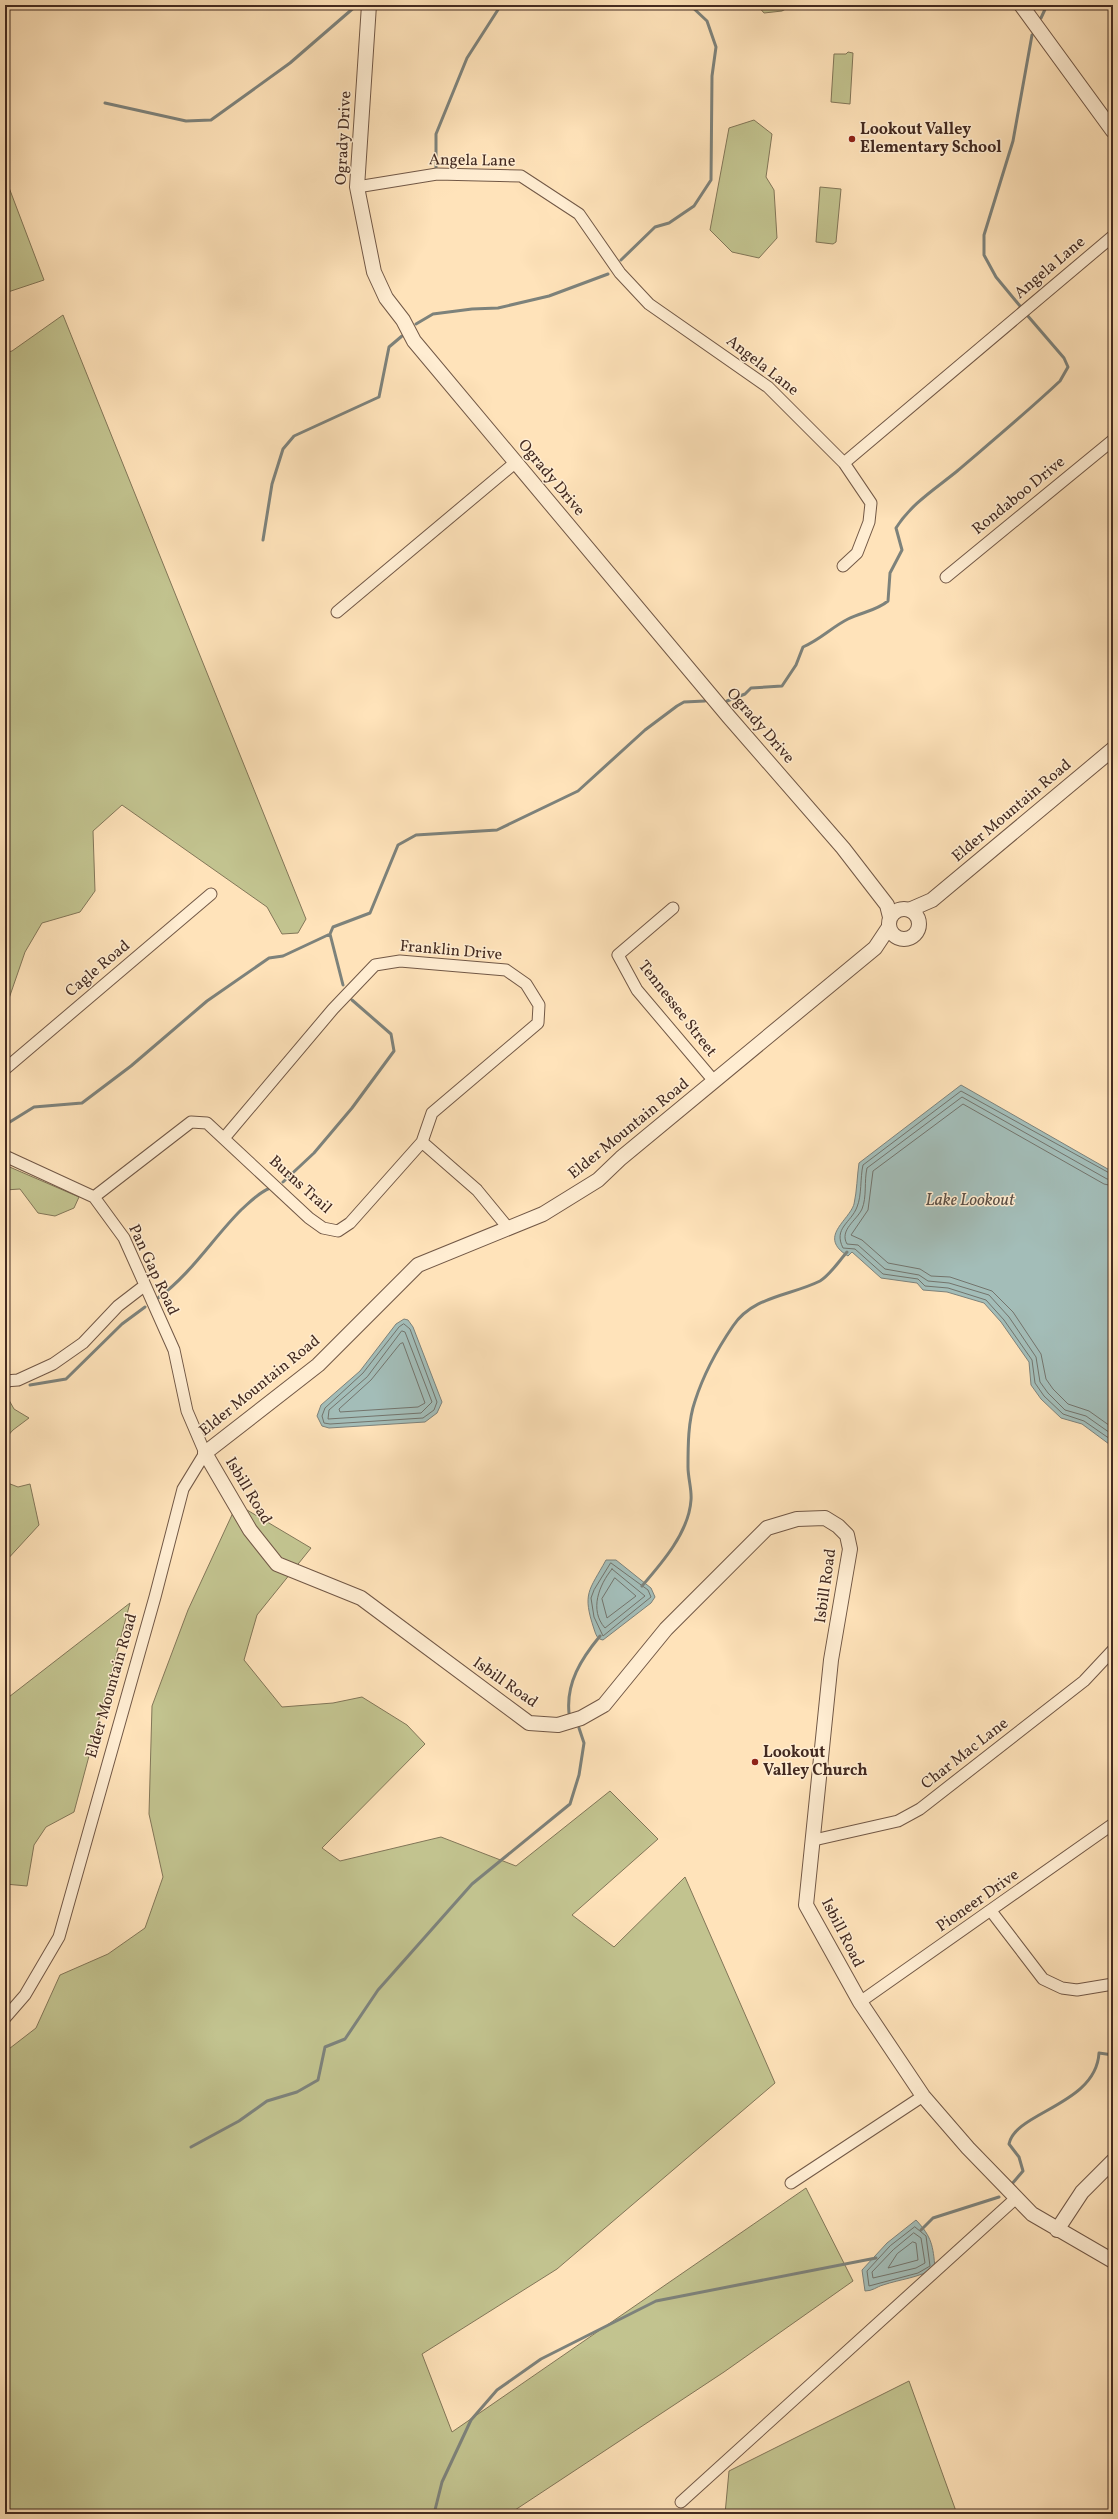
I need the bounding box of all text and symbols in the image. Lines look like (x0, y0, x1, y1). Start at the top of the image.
street label: Ogrady Drive (331, 90, 357, 186)
place label: Lookout Valley Elementary School (860, 119, 1002, 159)
marker: Lookout Valley Elementary School (847, 134, 857, 144)
street label: Angela Lane (429, 149, 515, 173)
street label: Angela Lane (1010, 232, 1090, 304)
street label: Angela Lane (721, 331, 803, 401)
street label: Ogrady Drive (512, 435, 590, 521)
street label: Rondaboo Drive (968, 452, 1070, 540)
street label: Ogrady Drive (721, 683, 799, 769)
street label: Elder Mountain Road (948, 754, 1076, 868)
street label: Cagle Road (61, 935, 135, 1003)
street label: Franklin Drive (399, 936, 503, 966)
street label: Tennessee Street (632, 956, 722, 1062)
street label: Elder Mountain Road (564, 1073, 694, 1185)
street label: Burns Trail (264, 1151, 336, 1219)
water label: Lake Lookout (926, 1189, 1015, 1212)
street label: Pan Gap Road (122, 1221, 184, 1319)
street label: Elder Mountain Road (195, 1330, 325, 1442)
street label: Isbill Road (219, 1453, 277, 1529)
street label: Isbill Road (810, 1547, 842, 1625)
street label: Elder Mountain Road (81, 1611, 143, 1761)
street label: Isbill Road (468, 1652, 542, 1714)
street label: Char Mac Lane (917, 1713, 1013, 1795)
place label: Lookout Valley Church (763, 1742, 868, 1782)
marker: Lookout Valley Church (750, 1757, 760, 1767)
street label: Pioneer Drive (932, 1864, 1024, 1938)
street label: Isbill Road (815, 1895, 869, 1971)

